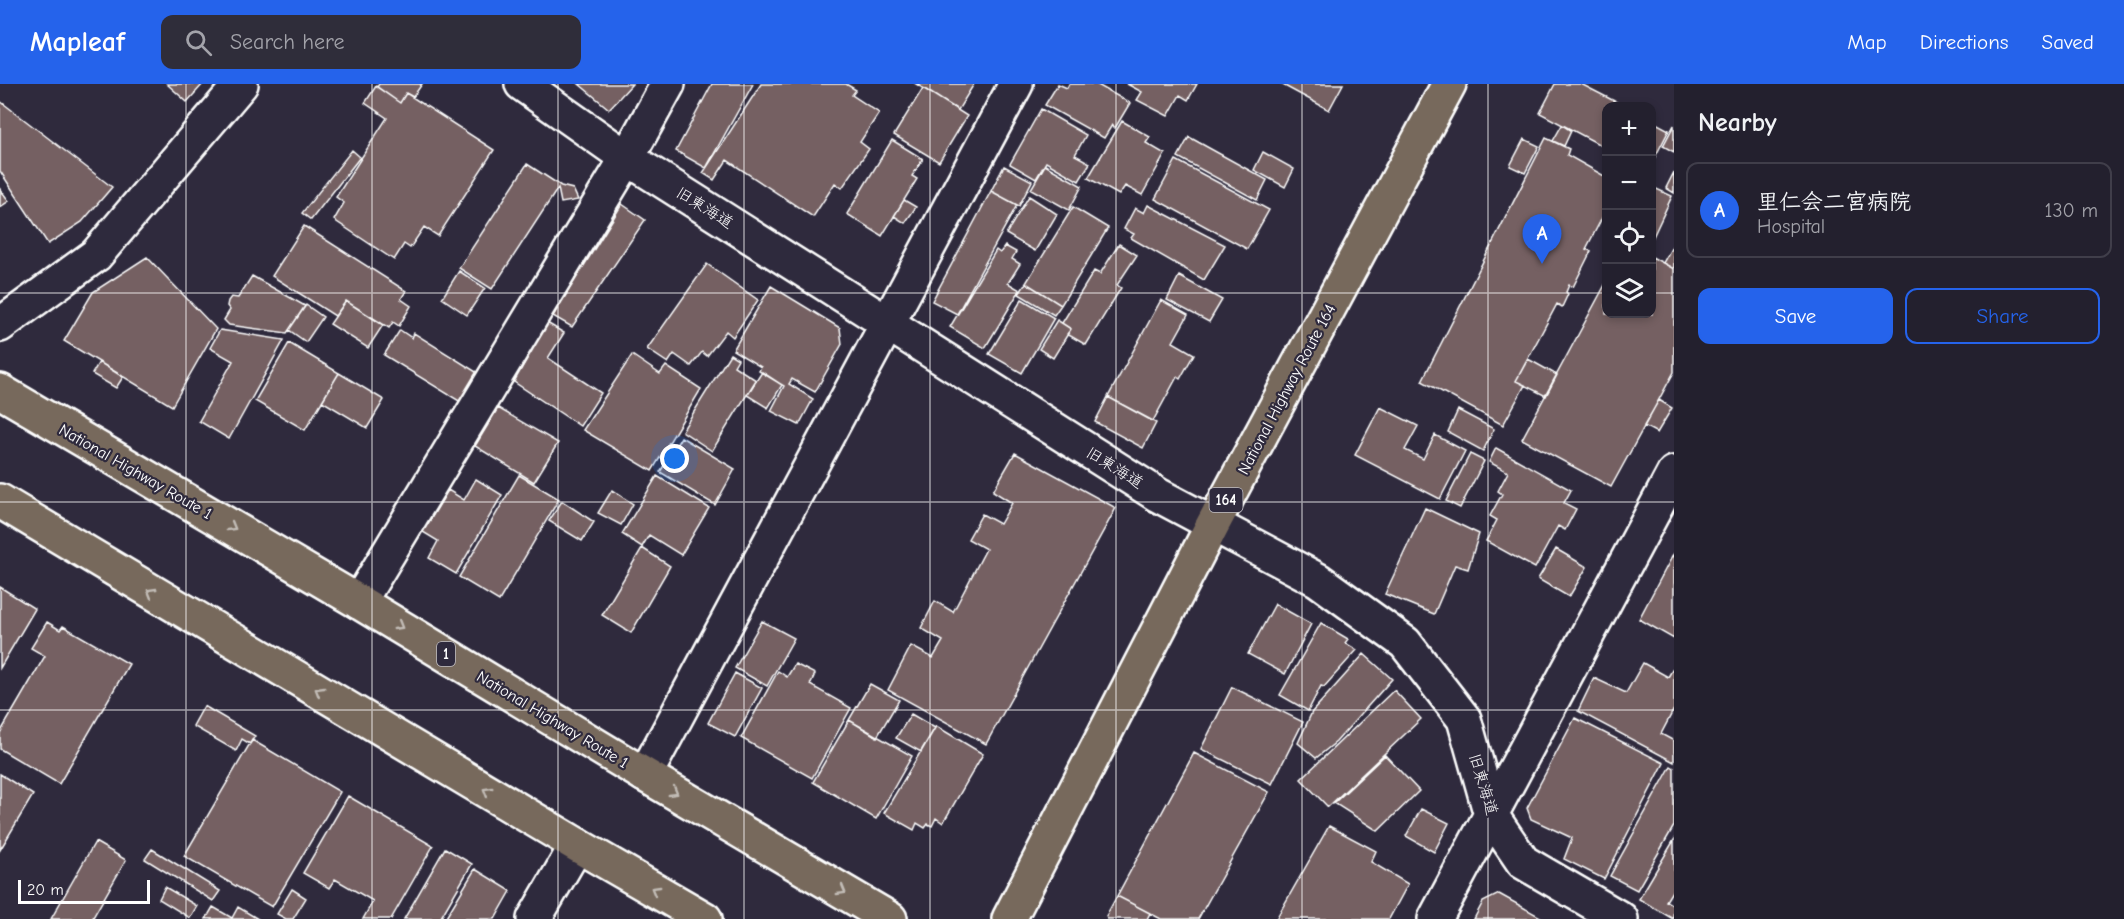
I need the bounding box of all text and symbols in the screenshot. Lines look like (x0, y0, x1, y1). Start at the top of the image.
search box (161, 15, 581, 69)
text: Mapleaf (30, 26, 125, 58)
icon: search (182, 26, 215, 59)
text: Search here (230, 29, 344, 55)
text: Map (1847, 30, 1887, 54)
text: Directions (1920, 30, 2009, 54)
text: Saved (2042, 30, 2094, 54)
map controls (1602, 102, 1656, 318)
button: + (1602, 102, 1656, 156)
text: Nearby (1698, 108, 1777, 138)
button: − (1602, 156, 1656, 210)
street label: 旧東海道 (673, 183, 736, 232)
text: 里仁会二宮病院 (1757, 189, 1911, 215)
text: A (1714, 199, 1725, 222)
text: 130 m (2045, 199, 2098, 222)
button: locate (1602, 210, 1656, 264)
pin: A (1522, 214, 1562, 264)
text: Hospital (1757, 215, 1825, 238)
button: layers (1602, 264, 1656, 318)
button: Save (1698, 288, 1893, 344)
button: Share (1905, 288, 2100, 344)
street label: National Highway Route 164 (1234, 301, 1339, 478)
street label: National Highway Route 1 (56, 421, 215, 523)
street label: 旧東海道 (1083, 443, 1146, 492)
your location (660, 444, 689, 473)
road number: 164 (1210, 488, 1242, 512)
one-way arrow (225, 520, 236, 531)
one-way arrow (147, 587, 157, 599)
one-way arrow (393, 619, 403, 631)
road number: 1 (437, 642, 455, 666)
street label: National Highway Route 1 (473, 667, 631, 772)
one-way arrow (315, 687, 325, 699)
street label: 旧東海道 (1465, 751, 1501, 818)
one-way arrow (668, 785, 678, 796)
one-way arrow (483, 787, 493, 798)
scale bar (18, 877, 150, 904)
text: 20 m (27, 881, 64, 899)
one-way arrow (836, 884, 846, 895)
one-way arrow (651, 885, 661, 897)

